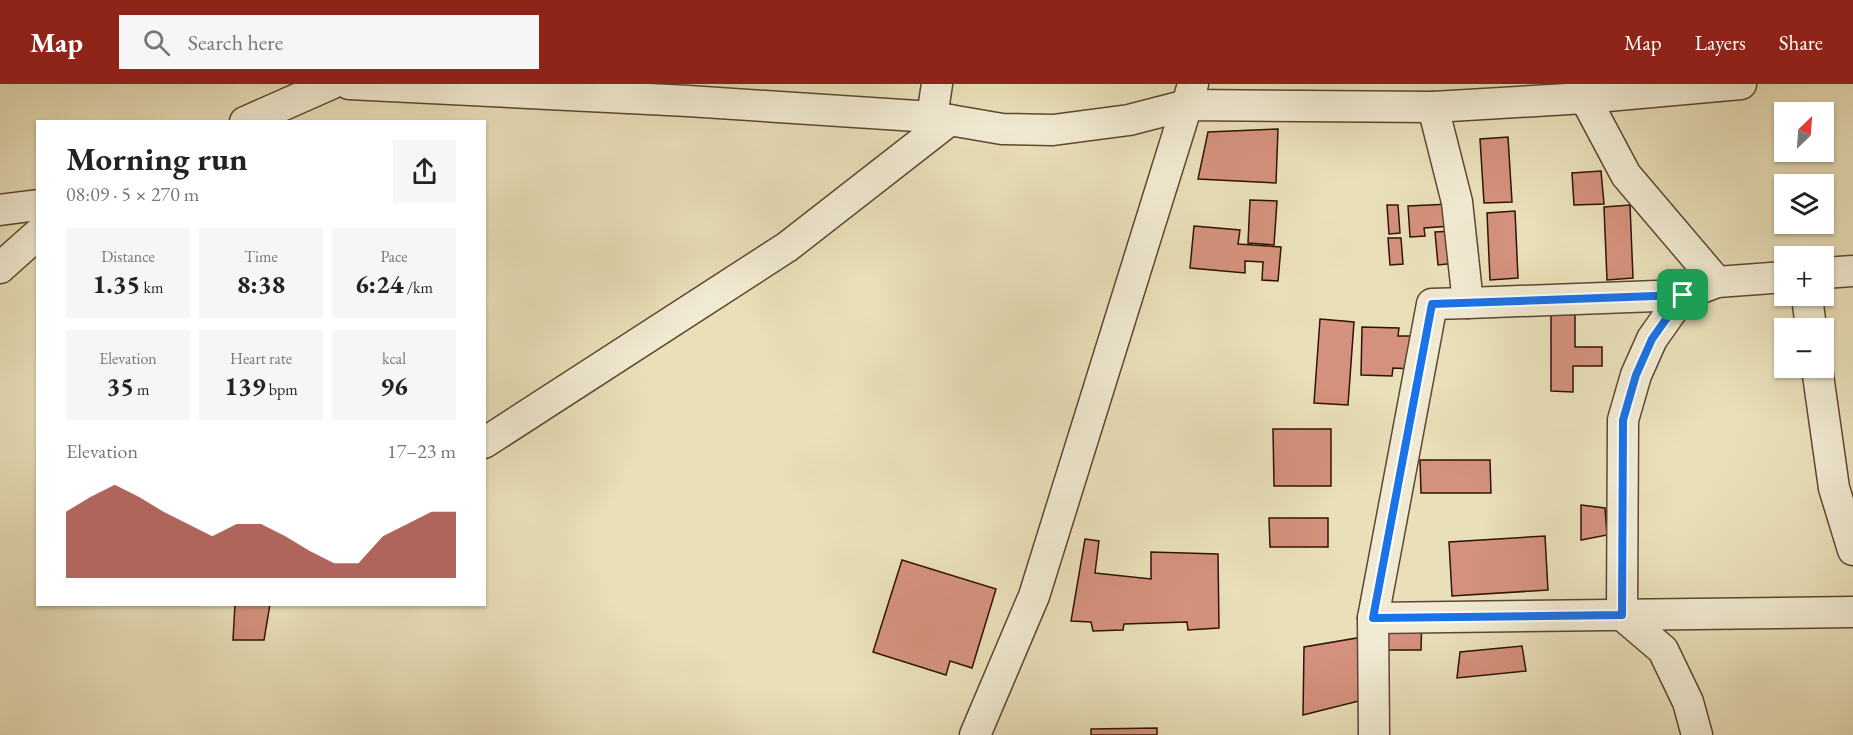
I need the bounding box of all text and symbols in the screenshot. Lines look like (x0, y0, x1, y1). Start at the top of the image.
search box (119, 15, 539, 69)
text: Map (30, 24, 83, 60)
icon: search (140, 26, 173, 59)
text: Search here (188, 28, 283, 57)
text: Map (1624, 29, 1662, 56)
text: Layers (1695, 29, 1746, 56)
text: Share (1779, 29, 1823, 56)
north arrow (1774, 102, 1834, 162)
map controls (1774, 102, 1834, 378)
text: Morning run (66, 137, 248, 180)
button: share (393, 140, 456, 203)
button: layers (1774, 174, 1834, 234)
text: 08:09 · 5 × 270 m (66, 181, 199, 207)
text: Distance (101, 246, 155, 267)
text: Time (244, 246, 278, 267)
text: Pace (381, 246, 407, 267)
button: + (1774, 246, 1834, 306)
text: 1.35 (93, 267, 140, 301)
text: 8:38 (237, 267, 285, 301)
text: 6:24 (355, 267, 404, 301)
pin (1657, 269, 1708, 320)
text: km (140, 277, 163, 298)
text: /km (404, 277, 433, 298)
icon: arrive (1666, 278, 1699, 311)
button: − (1774, 318, 1834, 378)
text: Elevation (99, 348, 157, 369)
text: Heart rate (230, 348, 292, 369)
text: kcal (382, 348, 406, 369)
text: 35 (106, 369, 134, 403)
text: 139 (224, 369, 266, 403)
text: 96 (380, 369, 408, 403)
text: m (134, 379, 150, 400)
text: bpm (266, 379, 298, 400)
text: Elevation (66, 438, 138, 464)
text: 17–23 m (387, 438, 456, 464)

